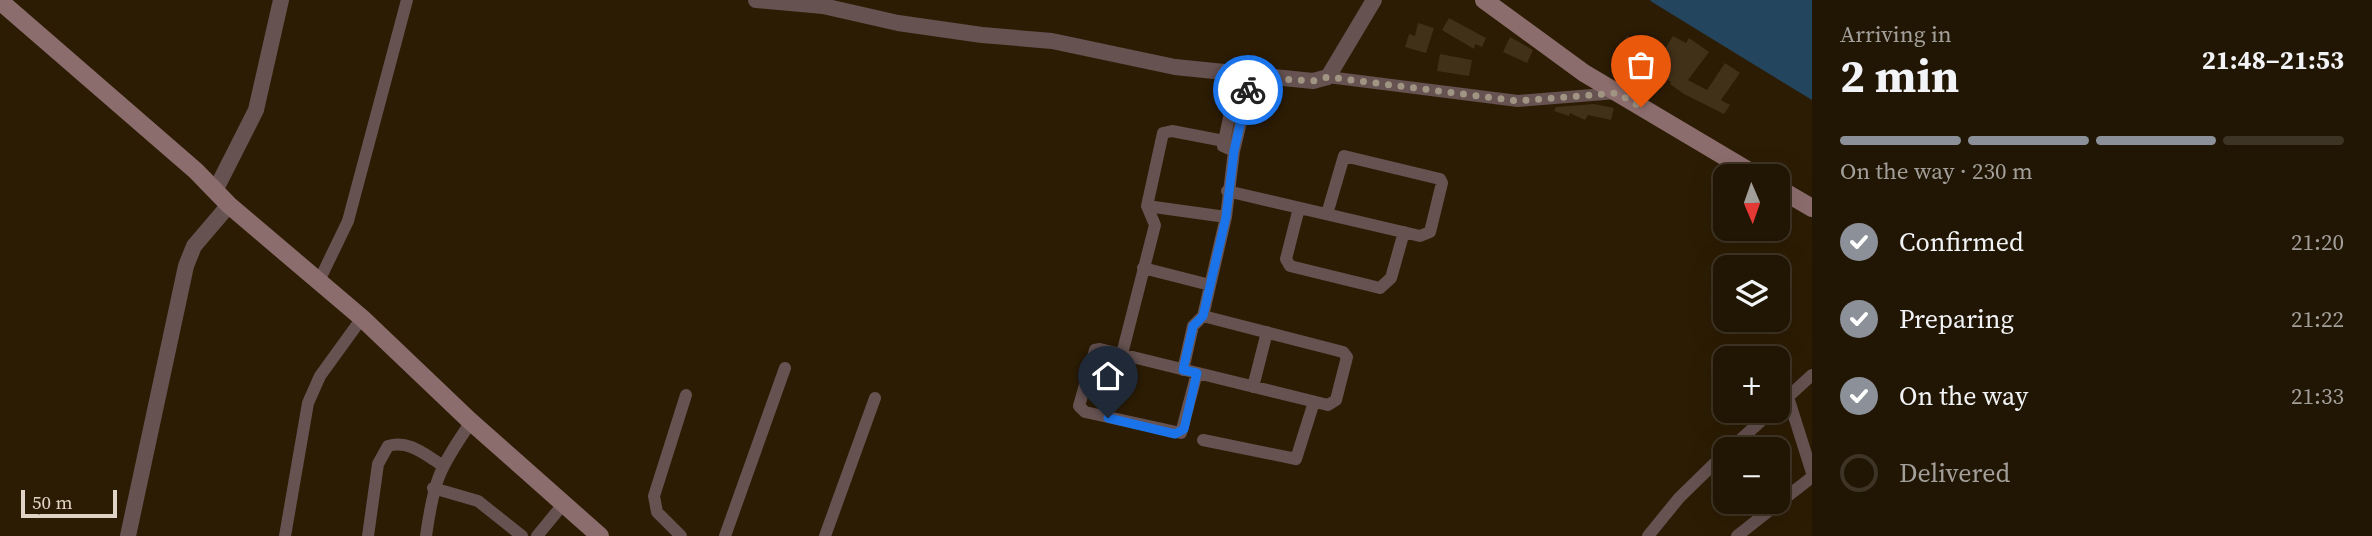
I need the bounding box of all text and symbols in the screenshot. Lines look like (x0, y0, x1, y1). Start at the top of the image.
text: Arriving in (1840, 18, 1952, 50)
pin (1611, 35, 1671, 107)
text: 21:48–21:53 (2202, 42, 2344, 78)
text: 2 min (1840, 44, 1959, 107)
icon: bag (1622, 46, 1660, 84)
courier (1213, 55, 1283, 125)
icon: bike (1229, 71, 1267, 109)
text: On the way · 230 m (1840, 155, 2033, 187)
north arrow (1713, 164, 1790, 242)
map controls (1713, 164, 1790, 514)
icon: check (1840, 223, 1878, 261)
text: Confirmed (1899, 224, 2024, 260)
text: 21:20 (2291, 226, 2344, 258)
button: layers (1713, 255, 1790, 332)
icon: check (1840, 300, 1878, 338)
text: Preparing (1899, 301, 2014, 337)
text: 21:22 (2291, 303, 2344, 335)
pin (1078, 346, 1138, 418)
button: + (1713, 346, 1790, 423)
icon: home (1089, 357, 1127, 395)
icon: check (1840, 377, 1878, 415)
text: On the way (1899, 378, 2028, 414)
text: 21:33 (2291, 380, 2344, 412)
button: − (1713, 437, 1790, 514)
text: Delivered (1899, 455, 2010, 491)
scale bar (21, 487, 117, 519)
text: 50 m (32, 489, 73, 515)

